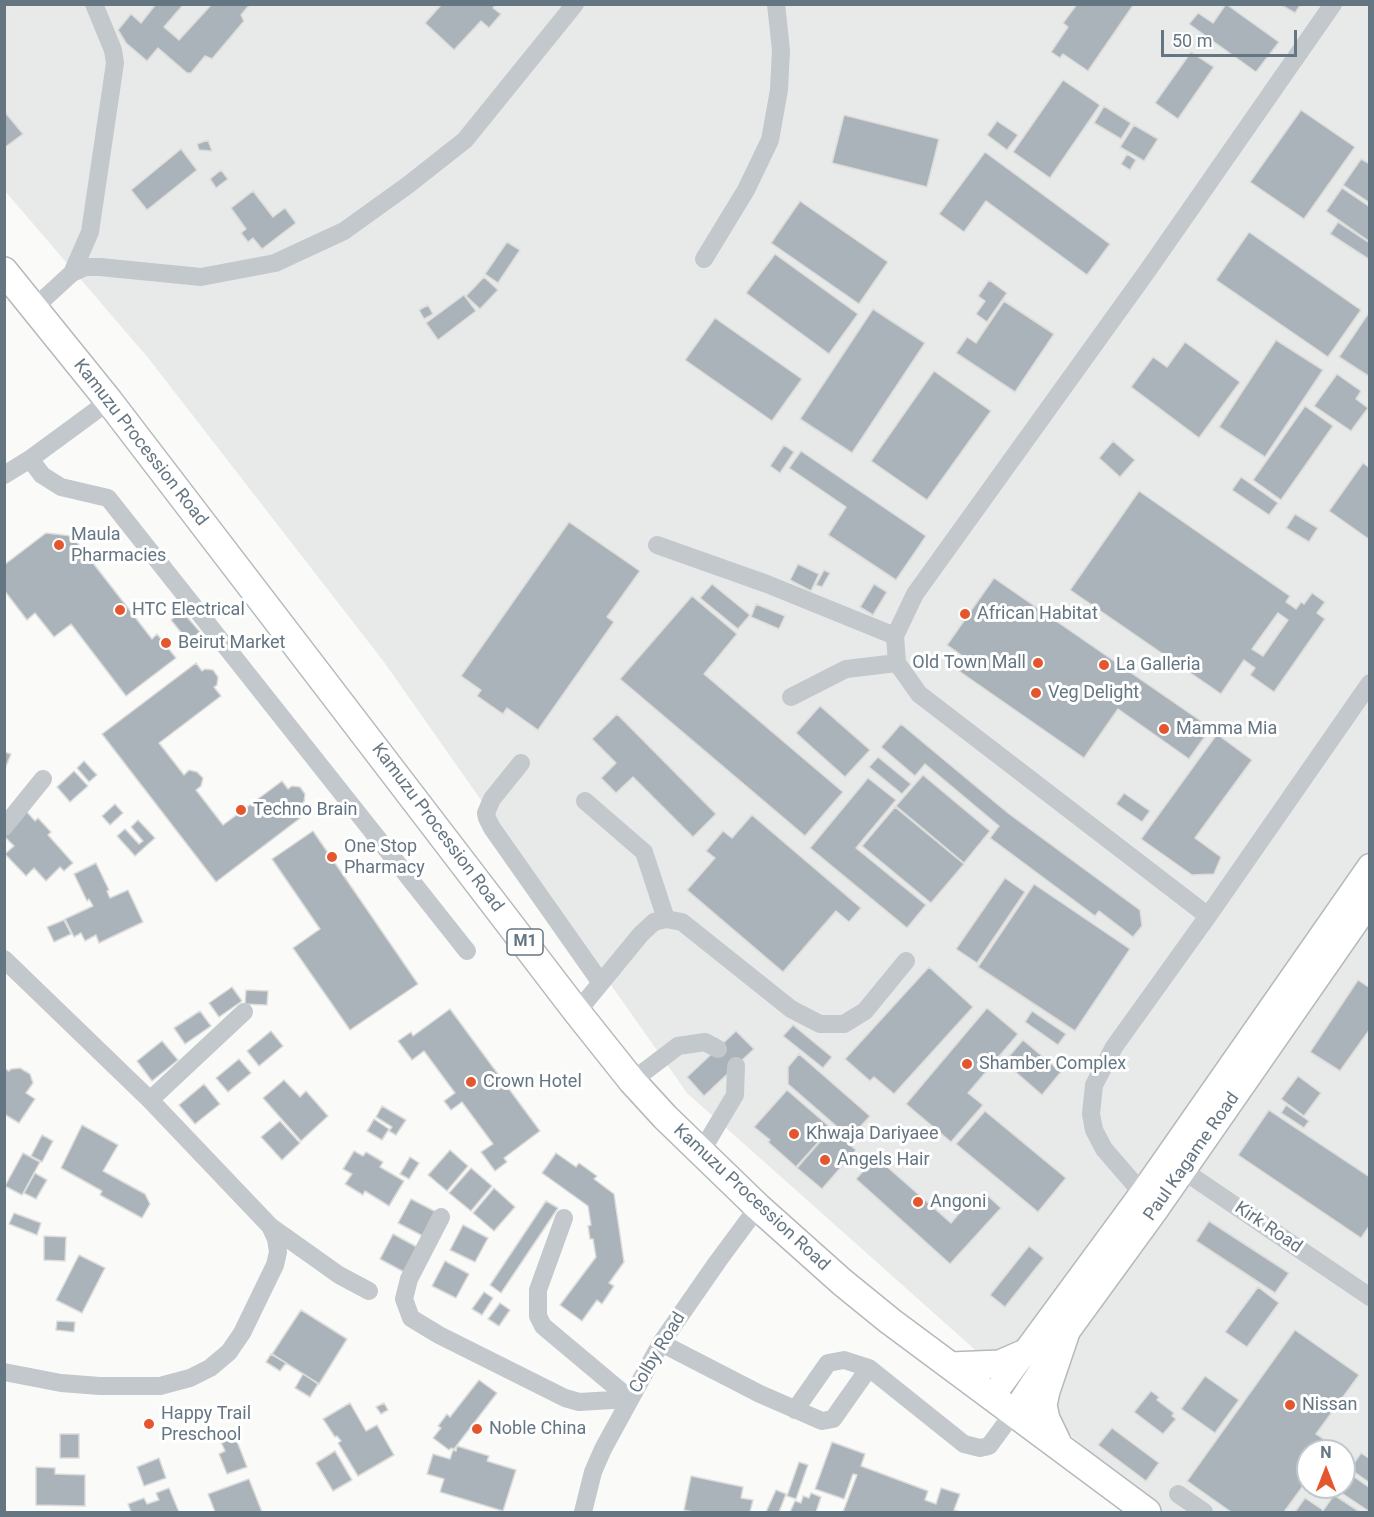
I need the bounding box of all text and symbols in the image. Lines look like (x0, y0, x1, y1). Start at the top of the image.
scale bar (1164, 18, 1300, 56)
text: 50 m (1172, 30, 1212, 51)
street label: Kamuzu Procession Road (68, 355, 212, 531)
place label: Maula Pharmacies (71, 524, 166, 566)
marker: Maula Pharmacies (52, 538, 66, 552)
place label: HTC Electrical (132, 599, 245, 621)
marker: HTC Electrical (113, 603, 127, 617)
place label: African Habitat (977, 603, 1098, 625)
marker: African Habitat (958, 607, 972, 621)
place label: Beirut Market (178, 632, 285, 654)
marker: Beirut Market (159, 636, 173, 650)
place label: Old Town Mall (912, 652, 1026, 674)
place label: La Galleria (1116, 654, 1201, 676)
marker: Old Town Mall (1031, 656, 1045, 670)
marker: La Galleria (1097, 658, 1111, 672)
place label: Veg Delight (1048, 682, 1139, 704)
marker: Veg Delight (1029, 686, 1043, 700)
place label: Mamma Mia (1176, 718, 1277, 740)
marker: Mamma Mia (1157, 722, 1171, 736)
street label: Kamuzu Procession Road (367, 739, 507, 917)
place label: Techno Brain (253, 799, 357, 821)
marker: Techno Brain (234, 803, 248, 817)
place label: One Stop Pharmacy (344, 836, 425, 878)
marker: One Stop Pharmacy (325, 850, 339, 864)
road number: M1 (507, 929, 543, 955)
place label: Shamber Complex (979, 1053, 1126, 1075)
marker: Shamber Complex (960, 1057, 974, 1071)
place label: Crown Hotel (483, 1071, 582, 1093)
marker: Crown Hotel (464, 1075, 478, 1089)
street label: Paul Kagame Road (1140, 1089, 1244, 1225)
street label: Kamuzu Procession Road (668, 1120, 834, 1276)
place label: Khwaja Dariyaee (806, 1123, 938, 1145)
marker: Khwaja Dariyaee (787, 1127, 801, 1141)
place label: Angels Hair (837, 1149, 930, 1171)
marker: Angels Hair (818, 1153, 832, 1167)
place label: Angoni (930, 1191, 986, 1213)
marker: Angoni (911, 1195, 925, 1209)
street label: Kirk Road (1230, 1198, 1306, 1258)
street label: Colby Road (625, 1309, 691, 1397)
place label: Nissan (1302, 1394, 1358, 1416)
marker: Nissan (1283, 1398, 1297, 1412)
place label: Happy Trail Preschool (161, 1403, 251, 1446)
marker: Happy Trail Preschool (142, 1417, 156, 1431)
place label: Noble China (489, 1418, 586, 1440)
marker: Noble China (470, 1422, 484, 1436)
north arrow (1296, 1439, 1356, 1499)
text: N (1320, 1443, 1332, 1462)

